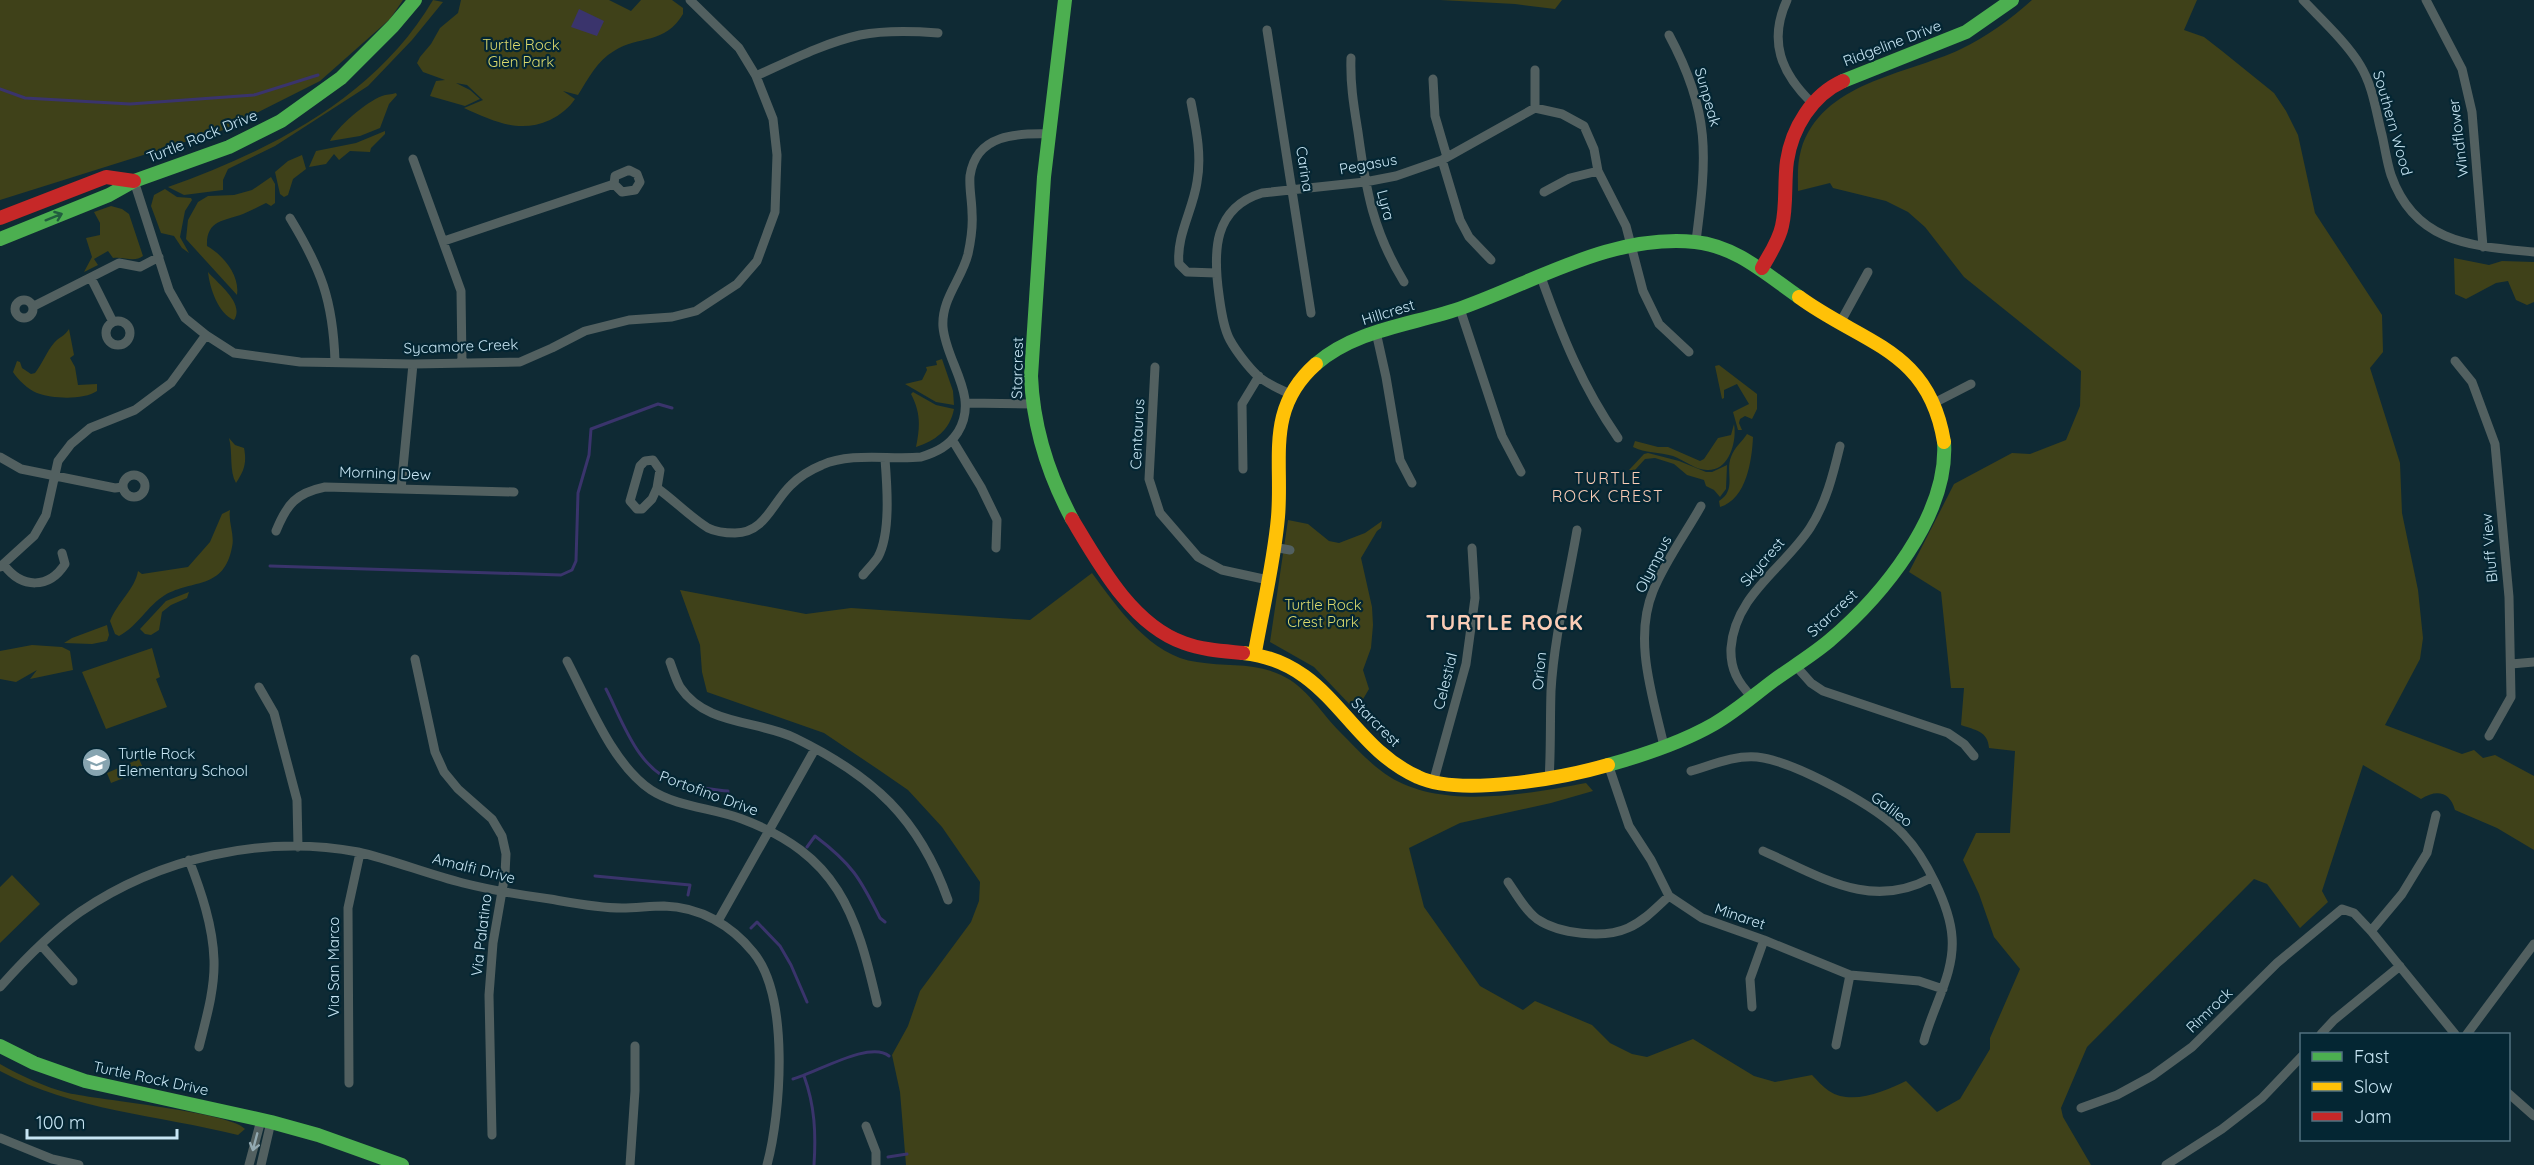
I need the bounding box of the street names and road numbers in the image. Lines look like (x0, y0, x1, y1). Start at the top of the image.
street label: Ridgeline Drive (1840, 16, 1944, 70)
street label: Sunpeak (1691, 65, 1725, 129)
street label: Southern Wood (2369, 68, 2417, 178)
street label: Windflower (2444, 97, 2472, 178)
street label: Turtle Rock Drive (144, 105, 260, 167)
street label: Carina (1292, 145, 1318, 193)
street label: Pegasus (1338, 150, 1398, 178)
street label: Lyra (1373, 188, 1399, 222)
street label: Hillcrest (1359, 295, 1417, 329)
street label: Sycamore Creek (403, 335, 519, 357)
street label: Starcrest (1007, 337, 1027, 399)
street label: Centaurus (1126, 398, 1148, 470)
street label: Morning Dew (339, 462, 431, 484)
street label: Bluff View (2477, 513, 2501, 583)
street label: Olympus (1631, 532, 1675, 596)
street label: Skycrest (1736, 534, 1788, 590)
street label: Starcrest (1803, 585, 1861, 641)
street label: Celestial (1429, 651, 1461, 711)
street label: Orion (1528, 651, 1550, 691)
street label: Starcrest (1347, 693, 1405, 751)
street label: Portofino Drive (657, 766, 761, 820)
street label: Galileo (1867, 787, 1917, 831)
street label: Amalfi Drive (431, 849, 517, 887)
street label: Via Palatino (467, 893, 495, 977)
street label: Minaret (1712, 898, 1768, 934)
street label: Via San Marco (324, 917, 343, 1017)
street label: Rimrock (2182, 983, 2236, 1037)
street label: Turtle Rock Drive (92, 1056, 210, 1100)

